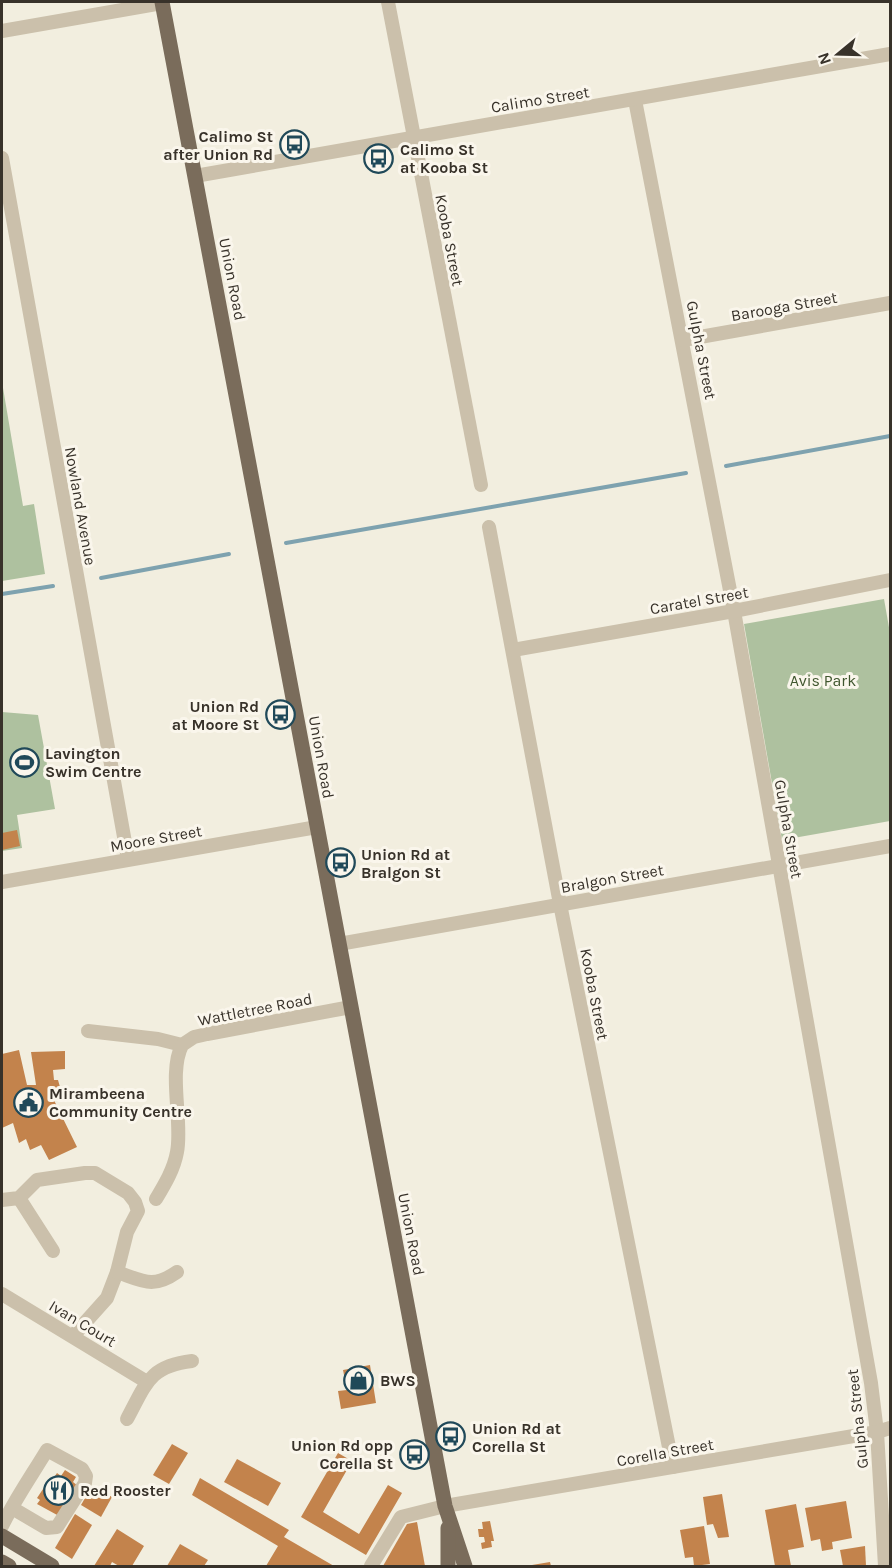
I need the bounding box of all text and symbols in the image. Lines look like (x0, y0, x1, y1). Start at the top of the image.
north arrow (808, 24, 868, 84)
text: N (813, 50, 835, 67)
street label: Calimo Street (490, 82, 591, 117)
place label: Calimo St after Union Rd (163, 127, 273, 164)
bus stop icon: Calimo St after Union Rd (278, 129, 310, 161)
place label: Calimo St at Kooba St (400, 140, 488, 177)
bus stop icon: Calimo St at Kooba St (363, 142, 395, 174)
street label: Kooba Street (431, 193, 468, 288)
street label: Union Road (215, 236, 250, 322)
street label: Barooga Street (729, 288, 839, 325)
street label: Gulpha Street (683, 299, 720, 401)
street label: Nowland Avenue (61, 445, 100, 567)
street label: Caratel Street (648, 582, 750, 618)
park label: Avis Park (790, 671, 856, 690)
place label: Union Rd at Moore St (172, 697, 259, 734)
bus stop icon: Union Rd at Moore St (264, 699, 296, 731)
street label: Union Road (305, 714, 338, 800)
place label: Lavington Swim Centre (45, 744, 141, 781)
sports icon: Lavington Swim Centre (8, 746, 40, 778)
street label: Gulpha Street (770, 778, 807, 880)
street label: Moore Street (109, 821, 203, 856)
place label: Union Rd at Bralgon St (361, 845, 450, 882)
bus stop icon: Union Rd at Bralgon St (324, 847, 356, 879)
street label: Bralgon Street (559, 860, 665, 897)
street label: Kooba Street (576, 947, 613, 1042)
street label: Wattletree Road (196, 989, 314, 1030)
place label: Mirambeena Community Centre (49, 1084, 192, 1121)
public building icon: Mirambeena Community Centre (12, 1086, 44, 1118)
street label: Union Road (394, 1191, 429, 1277)
street label: Ivan Court (46, 1296, 120, 1351)
shop icon: BWS (343, 1364, 375, 1396)
street label: Gulpha Street (843, 1368, 872, 1470)
place label: BWS (380, 1371, 416, 1390)
place label: Union Rd at Corella St (472, 1419, 561, 1456)
bus stop icon: Union Rd at Corella St (435, 1421, 467, 1453)
street label: Corella Street (615, 1435, 715, 1470)
place label: Union Rd opp Corella St (291, 1436, 393, 1473)
bus stop icon: Union Rd opp Corella St (398, 1438, 430, 1470)
restaurant icon: Red Rooster (43, 1474, 75, 1506)
place label: Red Rooster (80, 1481, 171, 1500)

